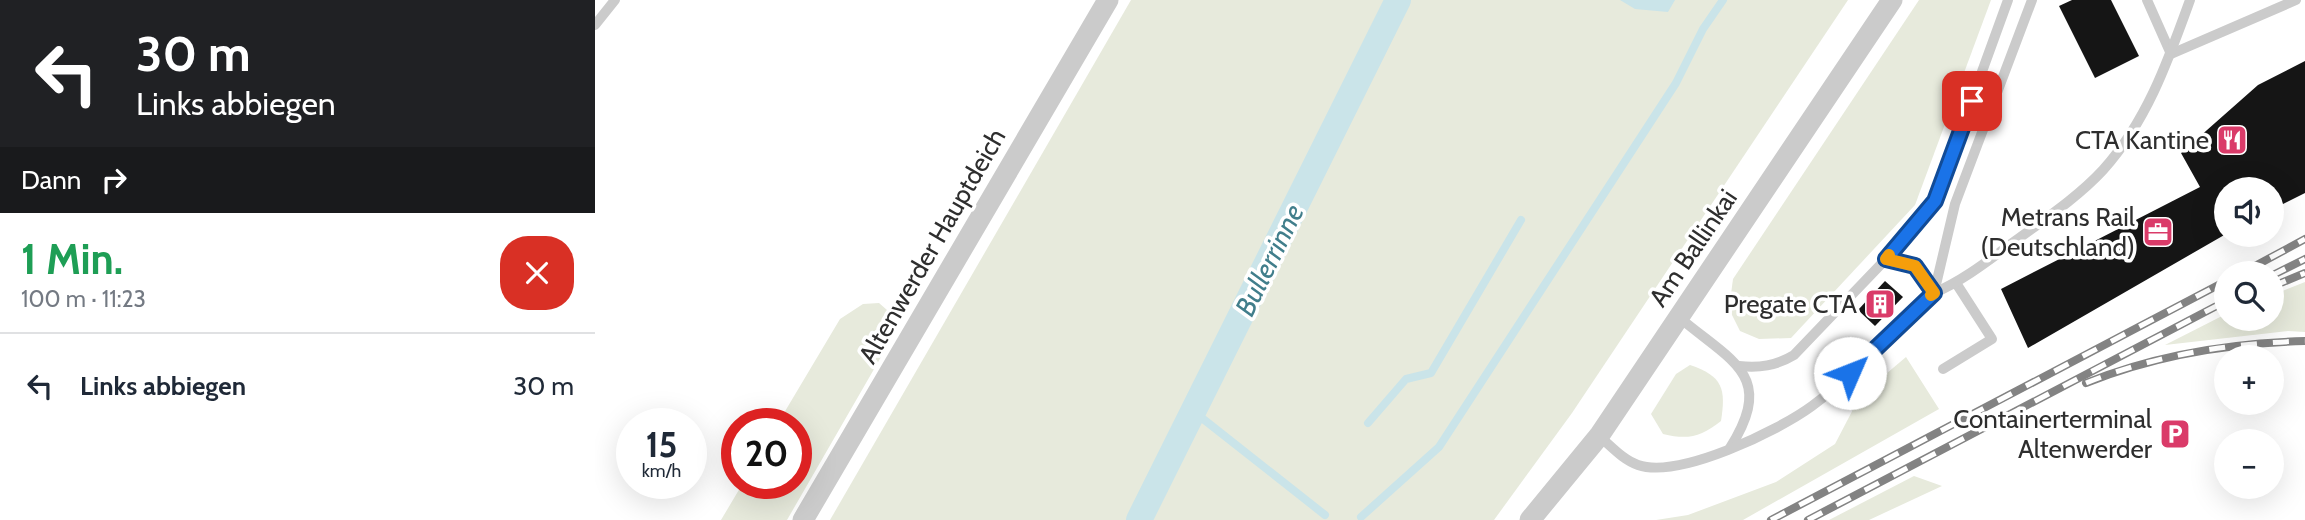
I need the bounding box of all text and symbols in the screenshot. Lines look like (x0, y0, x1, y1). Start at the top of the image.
text: 30 m (136, 24, 251, 83)
icon: left (21, 28, 112, 119)
pin (1942, 71, 2002, 131)
icon: arrive (1953, 82, 1991, 120)
text: Links abbiegen (136, 84, 336, 123)
street label: Altenwerder Hauptdeich (852, 123, 1012, 369)
restaurant icon: CTA Kantine (2215, 123, 2249, 157)
place label: CTA Kantine (2075, 124, 2209, 156)
icon: right (95, 161, 133, 199)
text: Dann (21, 164, 81, 196)
map controls (2214, 177, 2284, 499)
button: sound (2214, 177, 2284, 247)
street label: Am Ballinkai (1642, 183, 1744, 313)
water label: Bullerrinne (1227, 198, 1311, 321)
place label: Metrans Rail (Deutschland) (1980, 201, 2135, 263)
office icon: Metrans Rail (Deutschland) (2141, 215, 2175, 249)
text: 1 Min. (21, 233, 123, 285)
button: close (500, 236, 574, 310)
button: search (2214, 261, 2284, 331)
text: 100 m · 11:23 (21, 285, 146, 313)
building icon: Pregate CTA (1863, 287, 1897, 321)
place label: Pregate CTA (1724, 288, 1857, 320)
position arrow (1813, 336, 1887, 410)
button: + (2214, 345, 2284, 415)
icon: left (21, 367, 59, 405)
text: Links abbiegen (80, 370, 246, 402)
text: 30 m (513, 370, 574, 402)
place label: Containerterminal Altenwerder (1953, 403, 2153, 465)
speed limit sign: 20 (721, 408, 812, 499)
parking icon: Containerterminal Altenwerder (2158, 417, 2192, 451)
text: 15 (646, 423, 677, 466)
button: − (2214, 429, 2284, 499)
text: km/h (642, 460, 681, 482)

